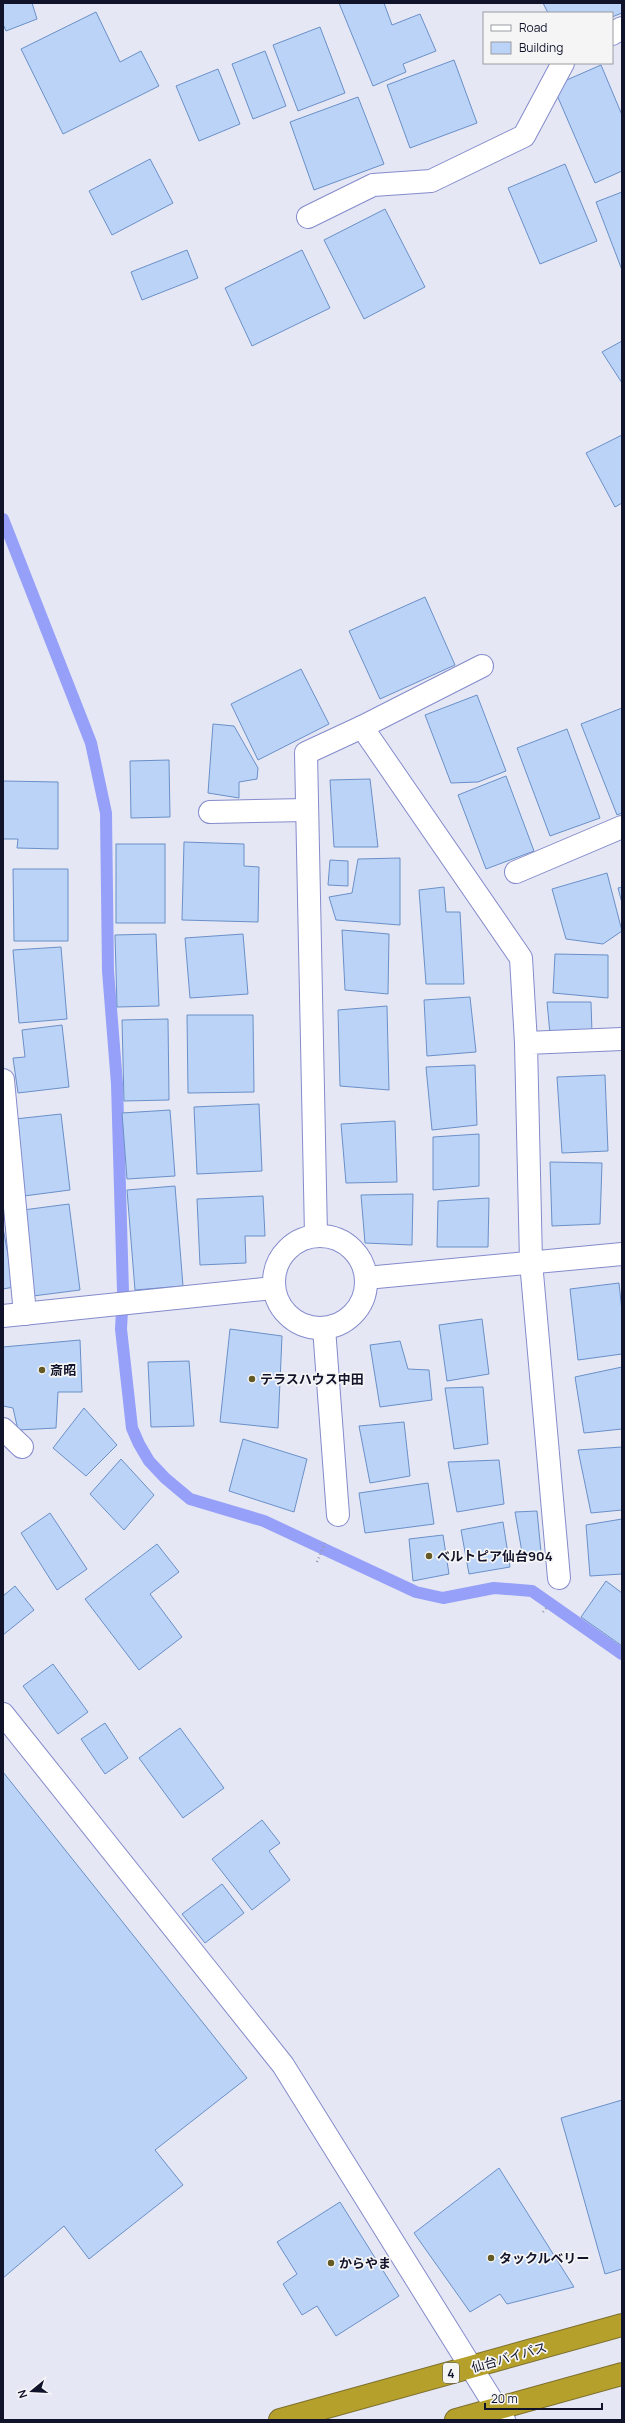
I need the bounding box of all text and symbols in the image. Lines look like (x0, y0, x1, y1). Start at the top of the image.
legend (483, 12, 613, 64)
text: Road (519, 19, 547, 36)
text: Building (519, 39, 563, 56)
place label: 斎昭 (50, 1361, 76, 1379)
marker: 斎昭 (37, 1365, 47, 1375)
place label: テラスハウス中田 (260, 1370, 364, 1388)
marker: テラスハウス中田 (247, 1374, 257, 1384)
place label: ベルトピア仙台904 (437, 1547, 553, 1565)
marker: ベルトピア仙台904 (424, 1551, 434, 1561)
place label: タックルベリー (499, 2249, 590, 2267)
marker: タックルベリー (486, 2253, 496, 2263)
place label: からやま (339, 2254, 391, 2272)
marker: からやま (326, 2258, 336, 2268)
street label: 仙台バイパス (469, 2338, 549, 2376)
road number: 4 (443, 2363, 459, 2383)
north arrow (12, 2371, 52, 2411)
scale bar (485, 2385, 602, 2411)
text: N (14, 2388, 30, 2400)
text: 20 m (491, 2390, 518, 2407)

